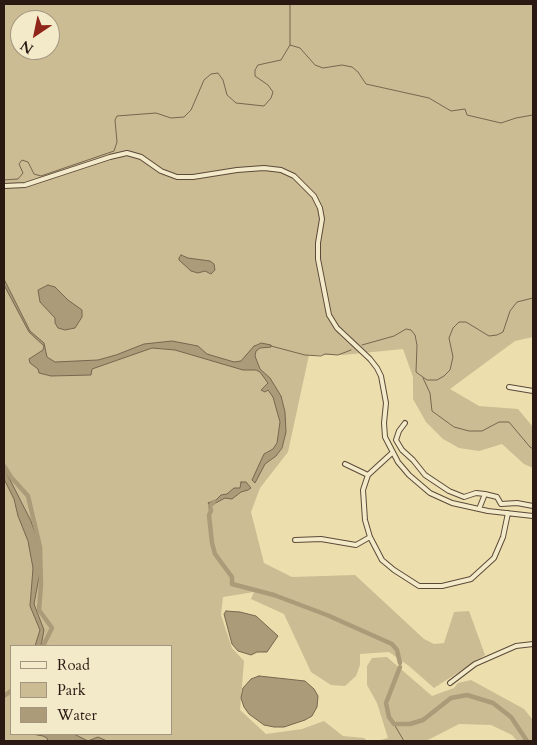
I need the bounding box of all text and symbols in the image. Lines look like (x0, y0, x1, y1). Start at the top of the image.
north arrow (10, 10, 60, 60)
text: N (17, 36, 37, 58)
legend (10, 645, 172, 735)
text: Road (57, 655, 90, 675)
text: Park (57, 680, 86, 700)
text: Water (57, 705, 97, 725)

